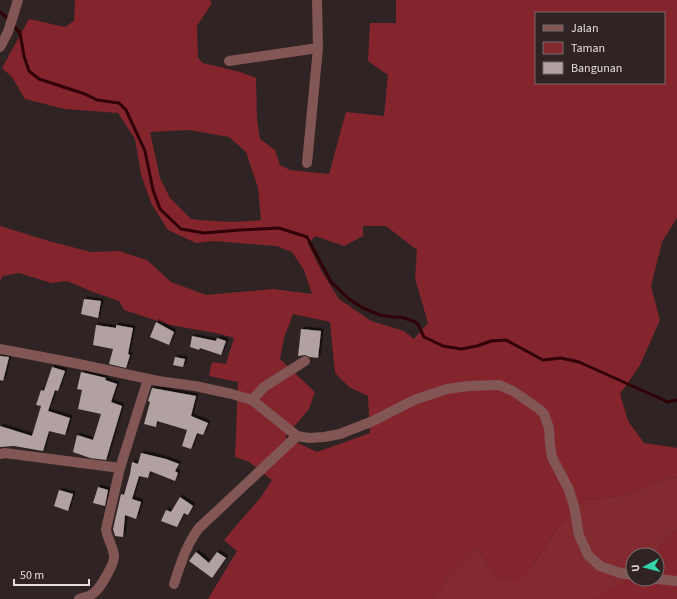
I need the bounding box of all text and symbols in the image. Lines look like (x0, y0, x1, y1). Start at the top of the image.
legend (535, 12, 665, 84)
text: Jalan (571, 20, 598, 37)
text: Taman (571, 40, 605, 57)
text: Bangunan (571, 60, 622, 77)
north arrow (625, 547, 665, 587)
scale bar (14, 561, 89, 587)
text: U (628, 564, 643, 573)
text: 50 m (20, 567, 44, 584)

